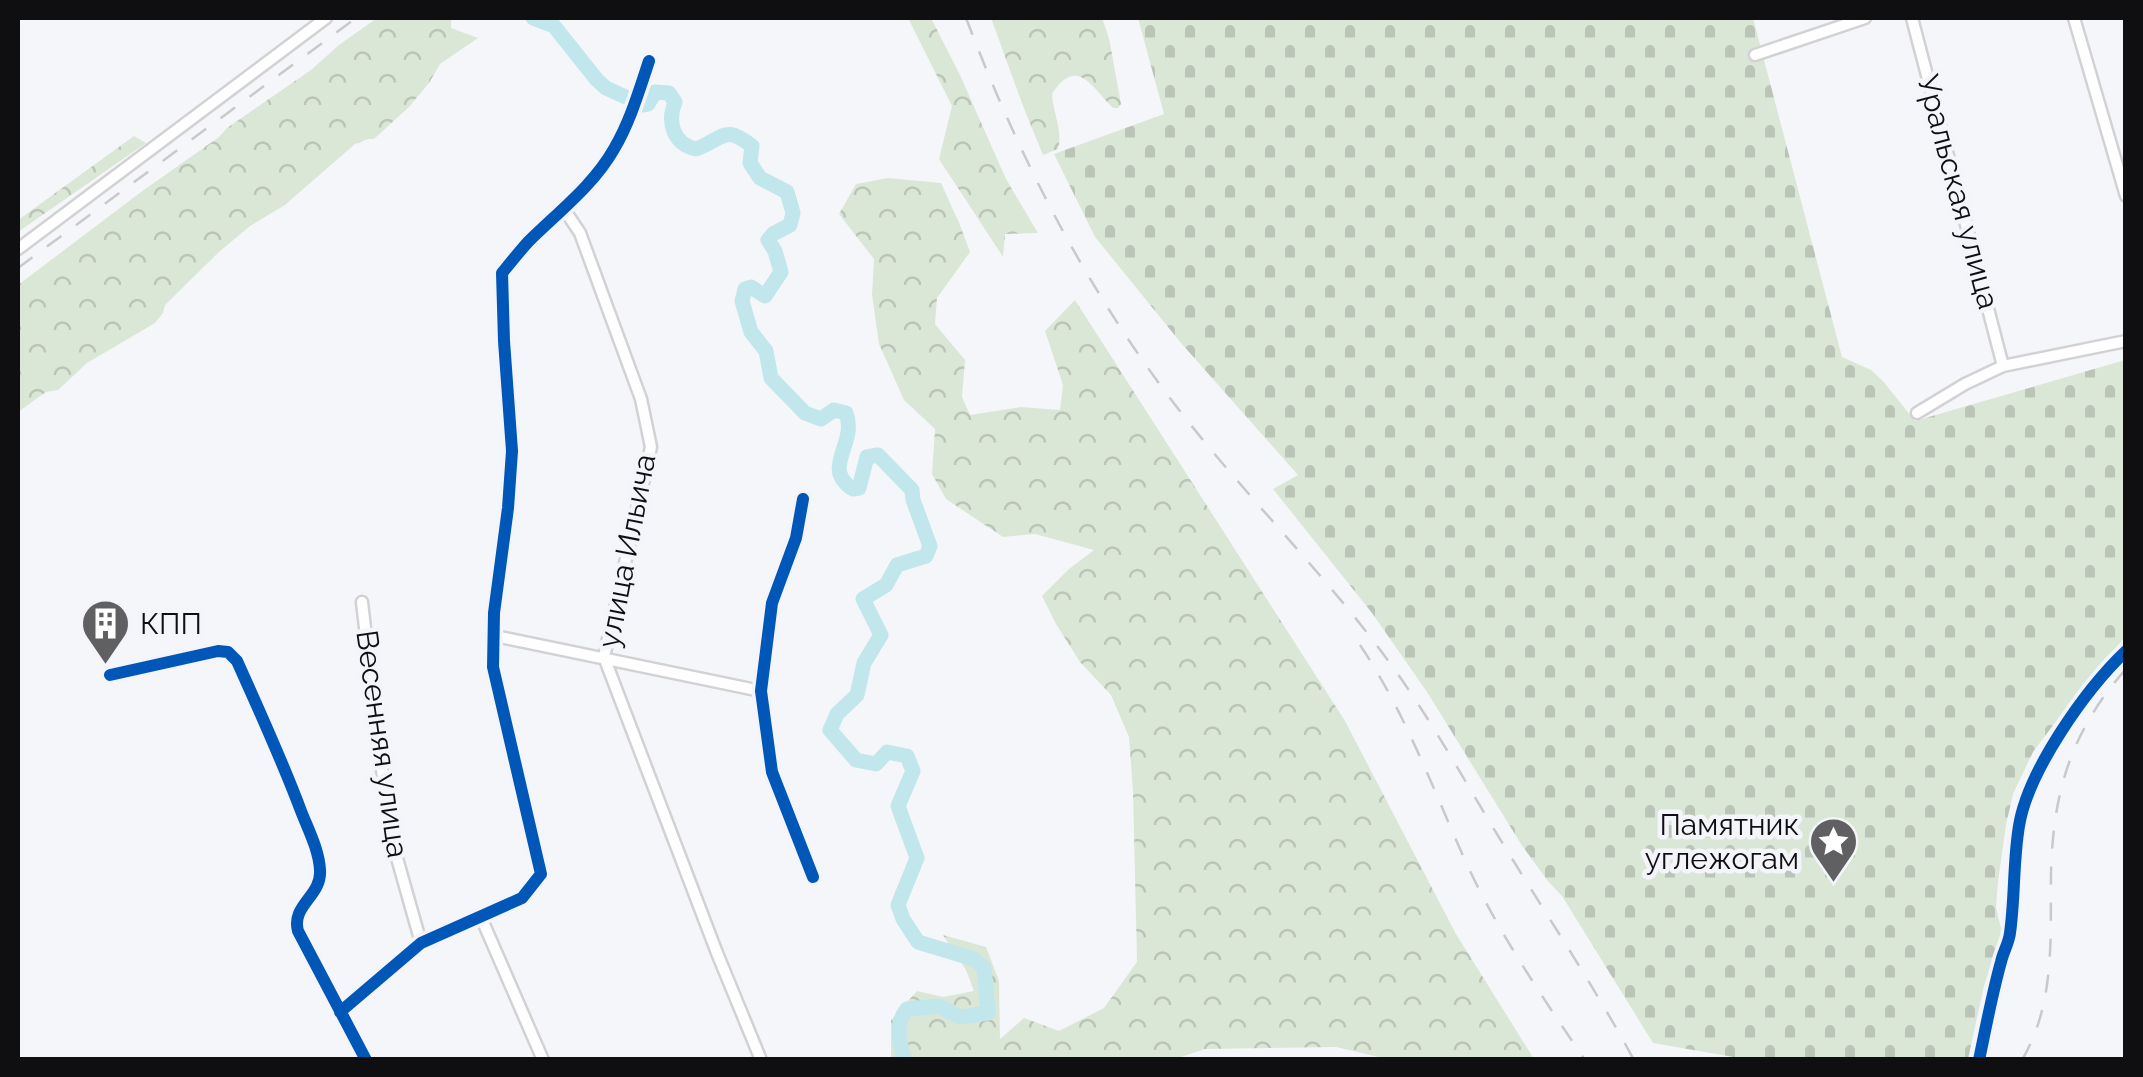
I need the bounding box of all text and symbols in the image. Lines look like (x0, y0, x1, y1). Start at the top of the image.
street label: Уральская улица (1910, 71, 2007, 313)
street label: улица Ильича (591, 451, 662, 651)
building icon: КПП (79, 598, 131, 666)
place label: КПП (140, 606, 202, 641)
street label: Весенняя улица (349, 628, 416, 860)
place label: Памятник углежогам (1645, 807, 1799, 876)
place icon: Памятник углежогам (1808, 816, 1860, 884)

